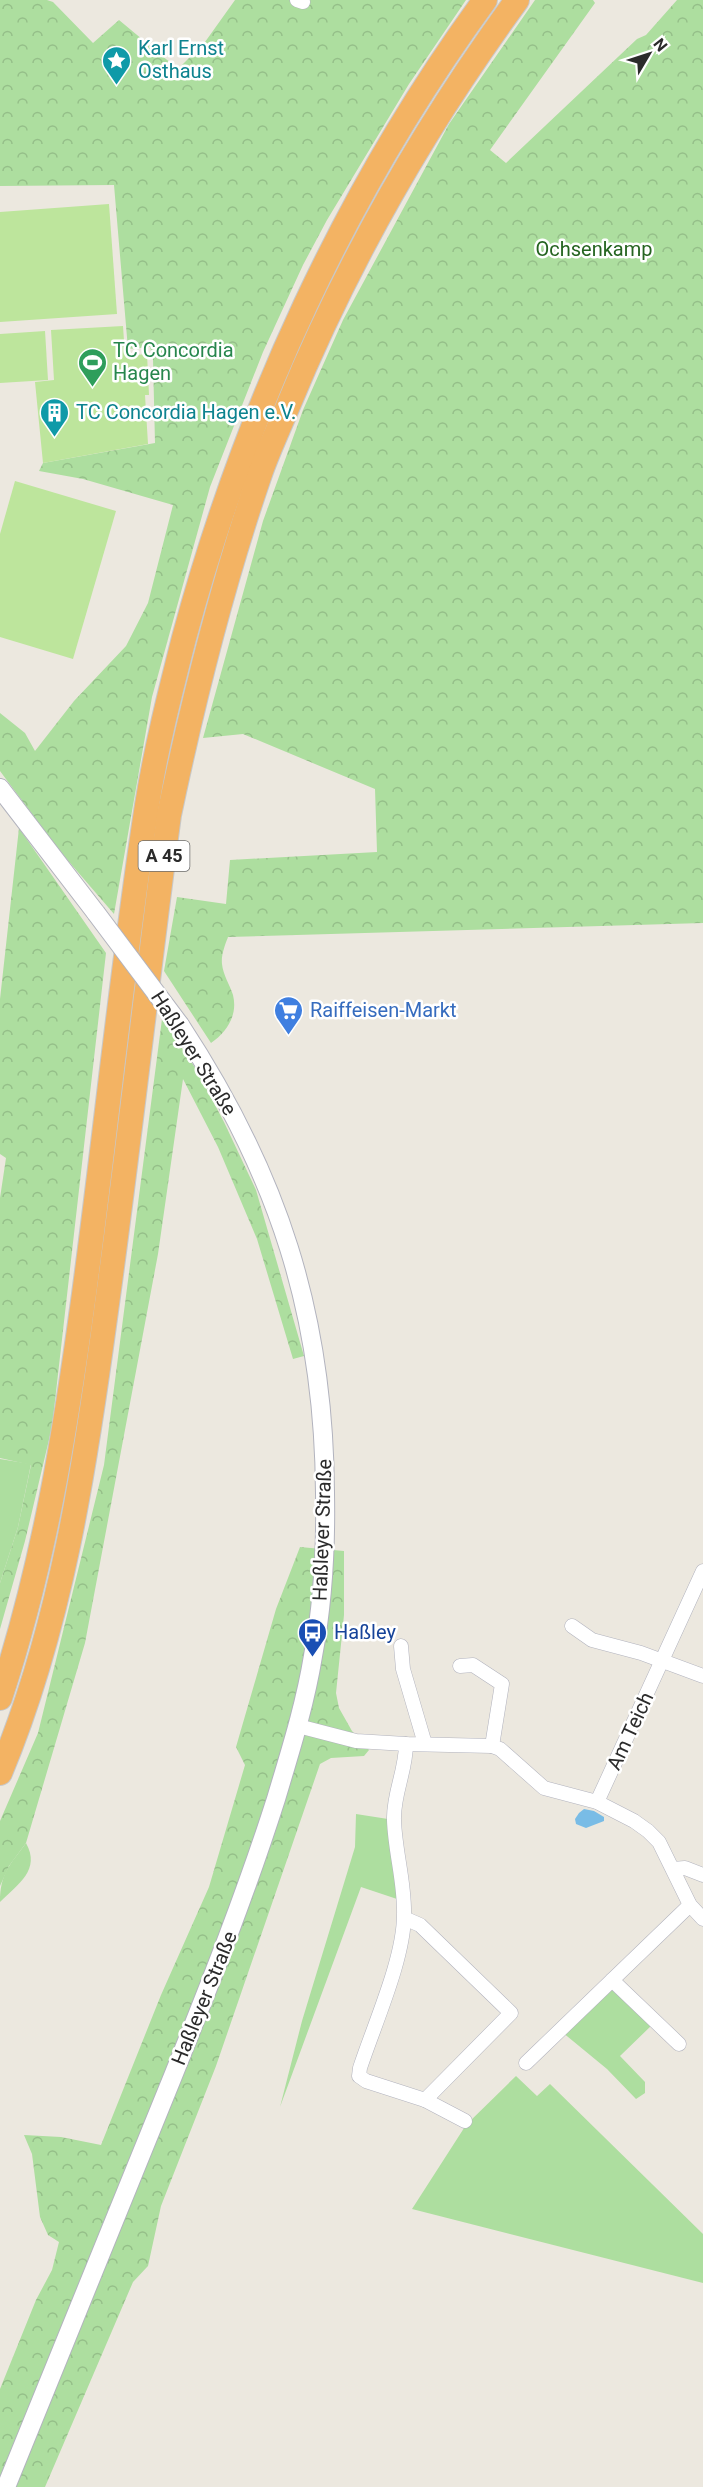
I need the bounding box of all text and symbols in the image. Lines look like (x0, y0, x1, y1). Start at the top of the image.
north arrow (619, 24, 679, 84)
text: N (649, 35, 671, 55)
place label: Karl Ernst Osthaus (138, 36, 224, 83)
place icon: Karl Ernst Osthaus (101, 44, 133, 86)
park label: Ochsenkamp (535, 237, 653, 261)
place label: TC Concordia Hagen (113, 338, 234, 385)
sports icon: TC Concordia Hagen (76, 346, 108, 388)
building icon: TC Concordia Hagen e.V. (39, 396, 71, 438)
place label: TC Concordia Hagen e.V. (76, 400, 296, 424)
road number: A 45 (138, 841, 190, 871)
street label: Haßleyer Straße (146, 986, 242, 1120)
supermarket icon: Raiffeisen-Markt (273, 994, 305, 1036)
place label: Raiffeisen-Markt (310, 998, 457, 1022)
street label: Haßleyer Straße (308, 1458, 336, 1602)
bus stop icon: Haßley (297, 1616, 329, 1658)
place label: Haßley (334, 1620, 396, 1644)
street label: Am Teich (602, 1688, 658, 1774)
street label: Haßleyer Straße (166, 1928, 242, 2068)

